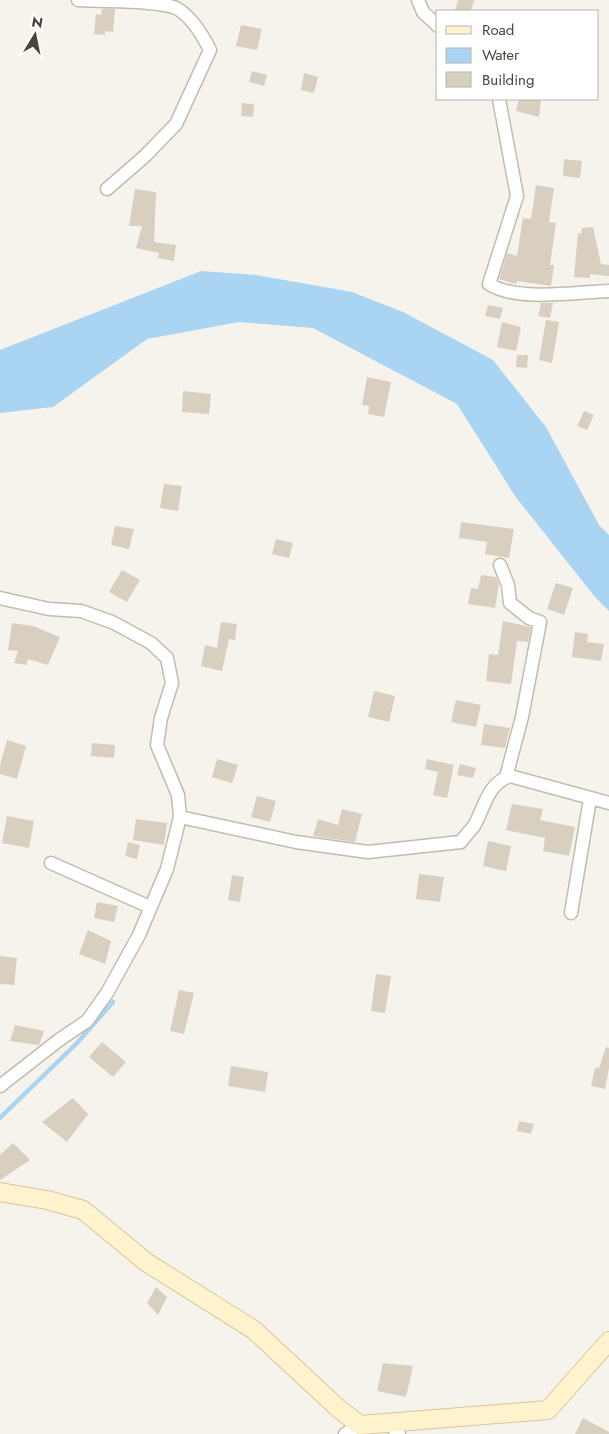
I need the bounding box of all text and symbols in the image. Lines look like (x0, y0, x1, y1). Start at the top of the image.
north arrow (10, 10, 60, 60)
legend (436, 10, 599, 100)
text: N (30, 11, 44, 33)
text: Road (482, 19, 514, 41)
text: Water (482, 44, 520, 66)
text: Building (482, 69, 534, 91)

